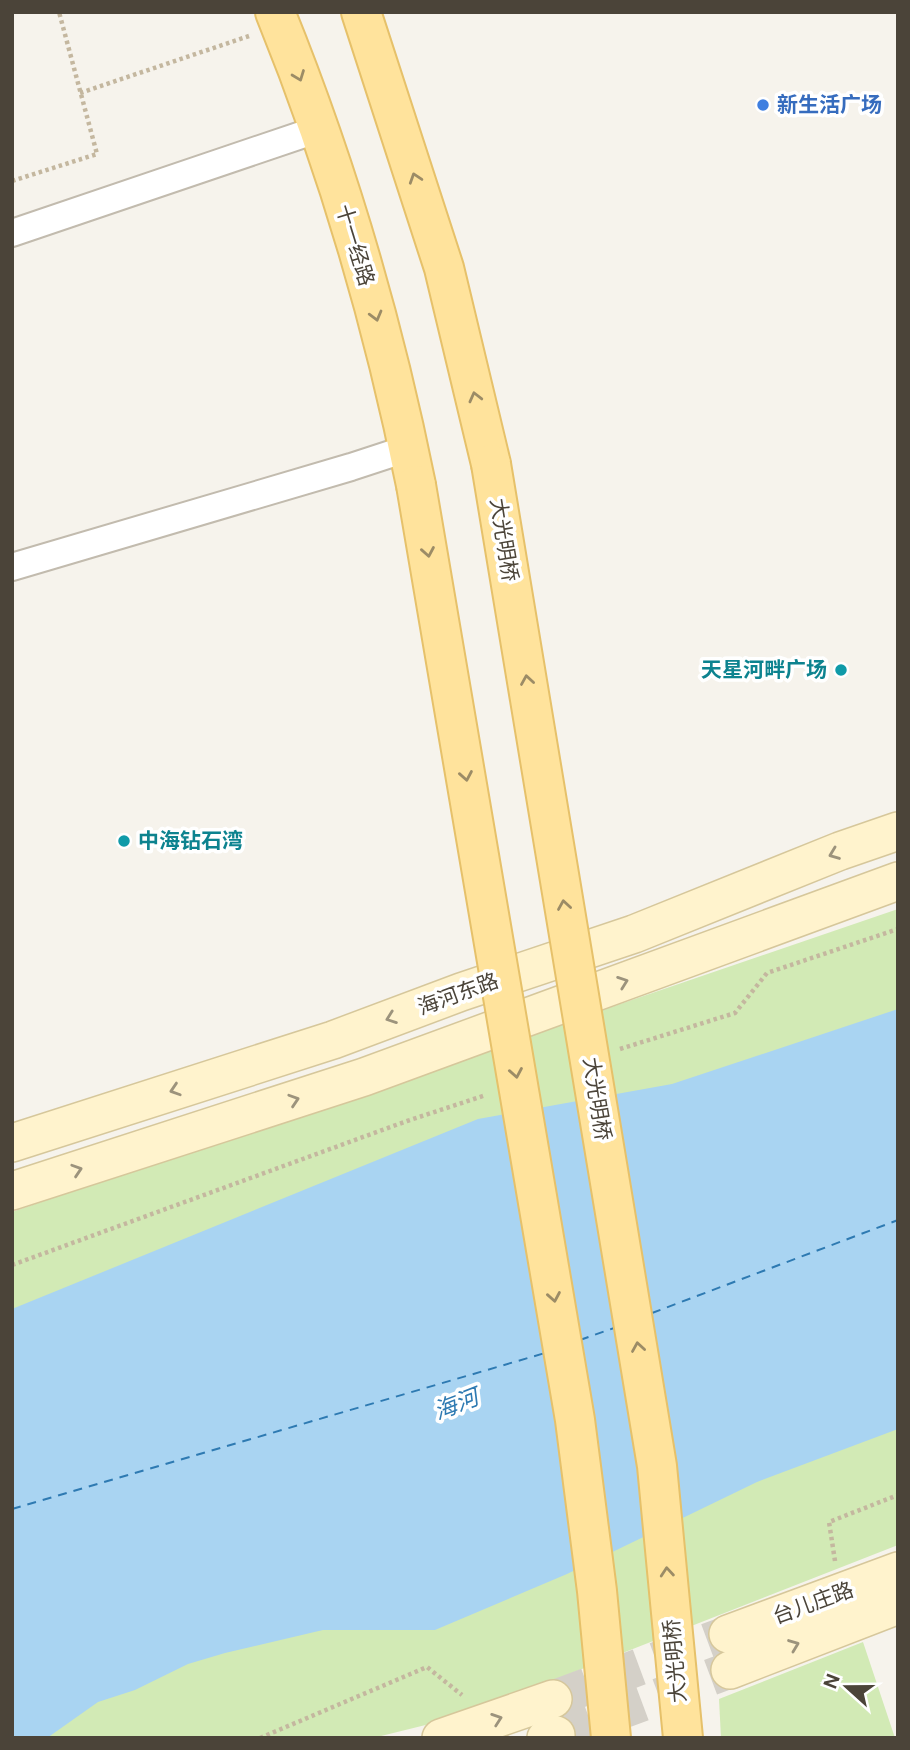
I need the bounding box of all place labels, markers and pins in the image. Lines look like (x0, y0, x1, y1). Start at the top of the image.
place label: 新生活广场 (777, 91, 882, 119)
marker: 新生活广场 (755, 97, 771, 113)
place label: 天星河畔广场 (701, 656, 827, 684)
marker: 天星河畔广场 (833, 662, 849, 678)
place label: 中海钻石湾 (138, 827, 243, 855)
marker: 中海钻石湾 (116, 833, 132, 849)

